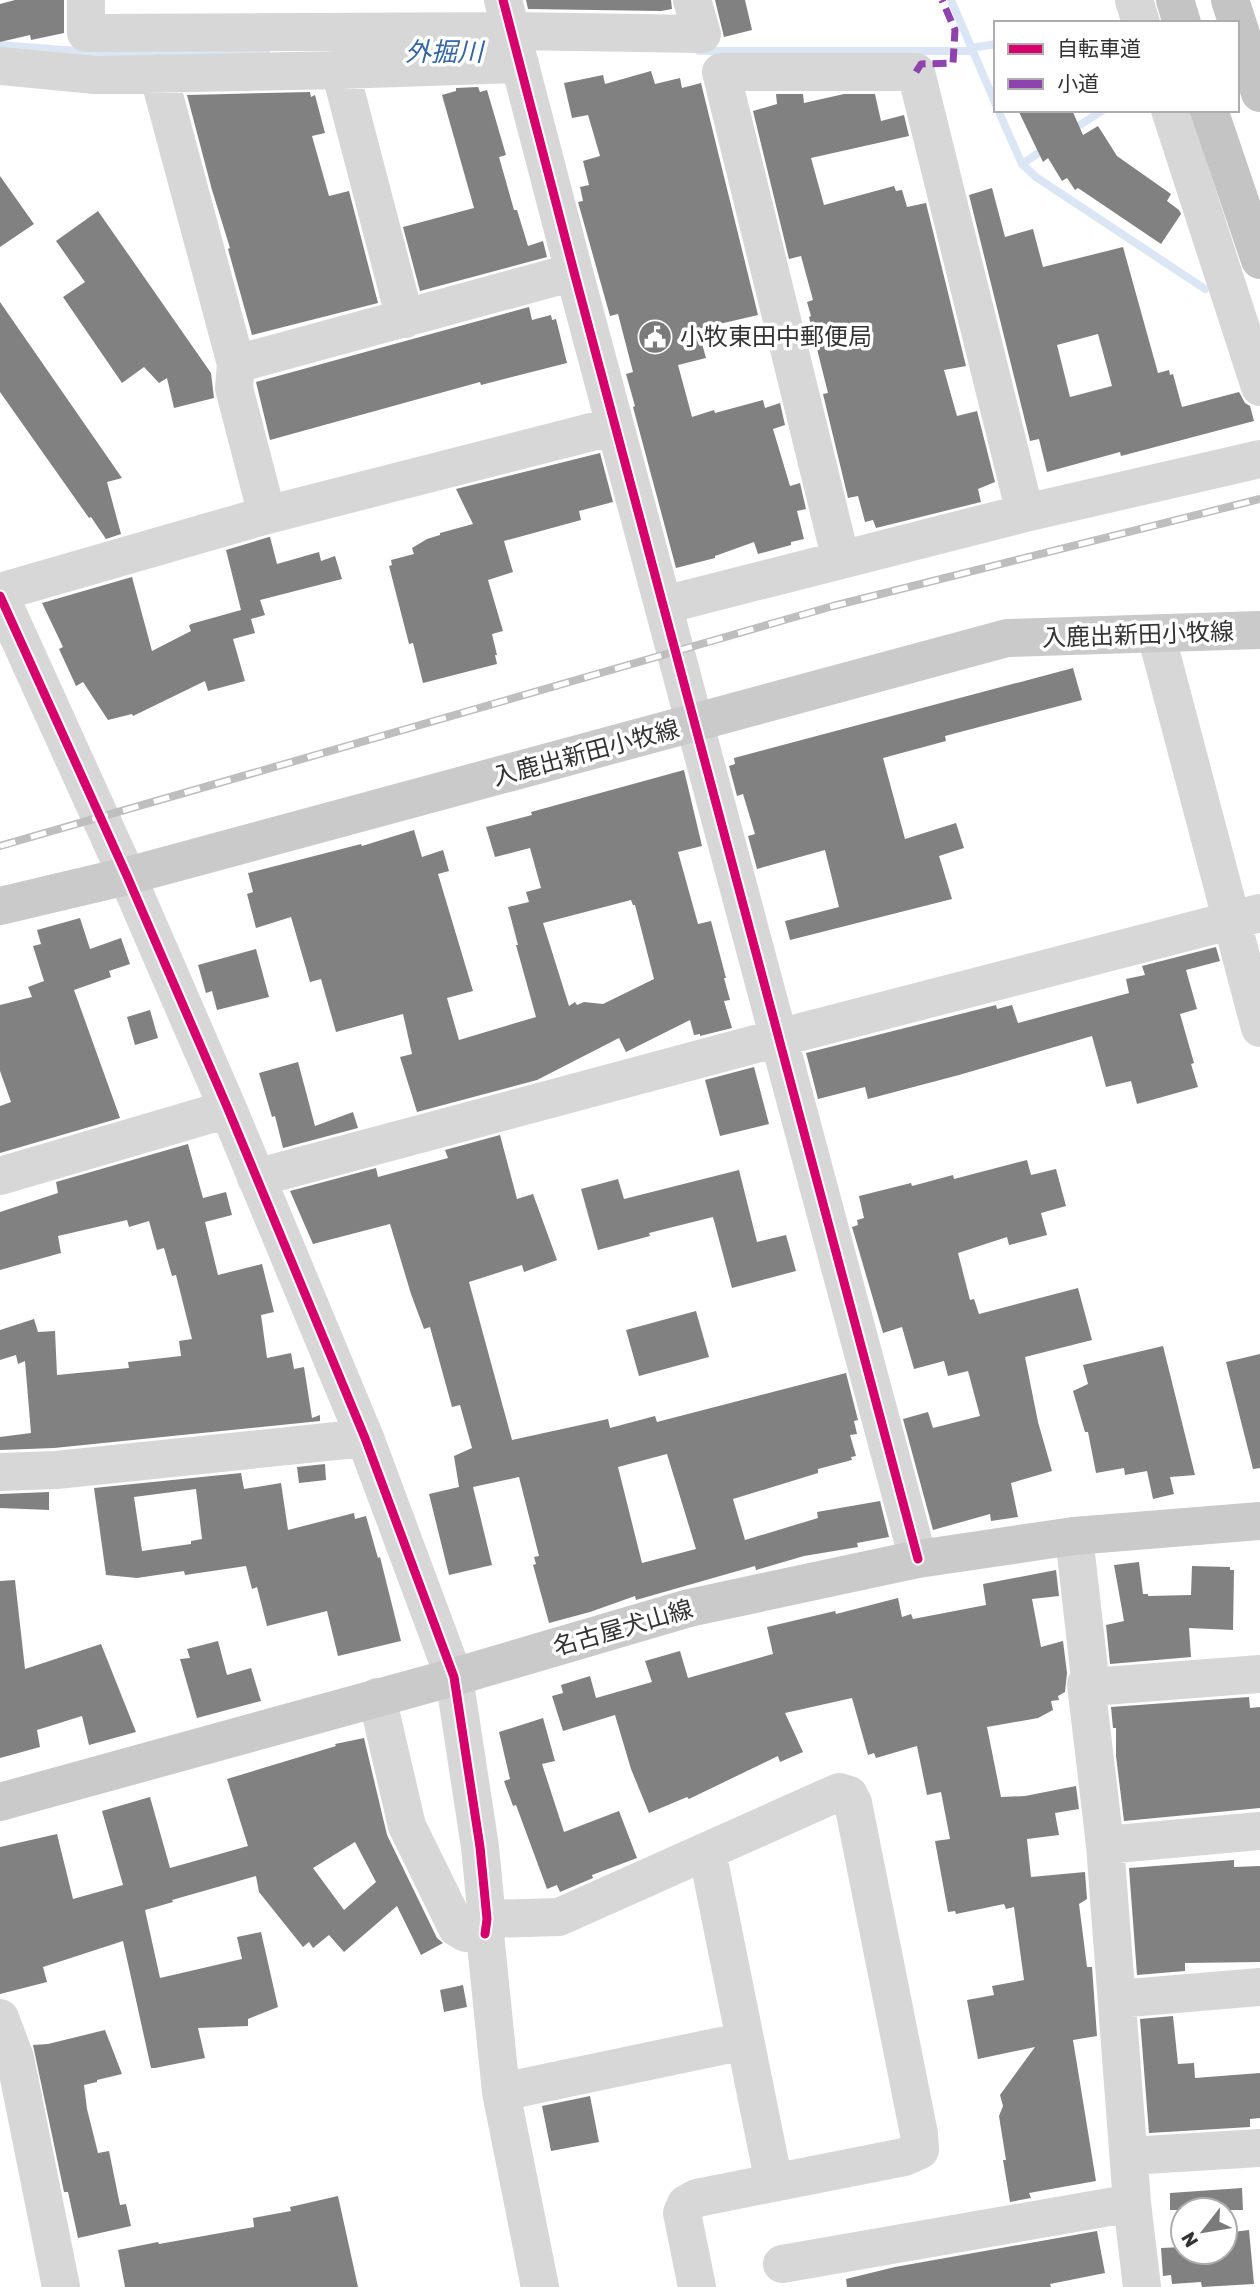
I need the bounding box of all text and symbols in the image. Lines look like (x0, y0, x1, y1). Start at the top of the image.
legend (994, 21, 1239, 112)
text: 自転車道 (1057, 36, 1141, 61)
water label: 外掘川 (405, 37, 486, 68)
text: 小道 (1057, 71, 1099, 96)
public building icon: 小牧東田中郵便局 (636, 318, 674, 356)
place label: 小牧東田中郵便局 (680, 323, 872, 351)
street label: 入鹿出新田小牧線 (1042, 618, 1234, 652)
street label: 入鹿出新田小牧線 (490, 715, 682, 791)
street label: 名古屋犬山線 (550, 1595, 696, 1661)
north arrow (1169, 2196, 1239, 2266)
text: N (1176, 2228, 1203, 2251)

